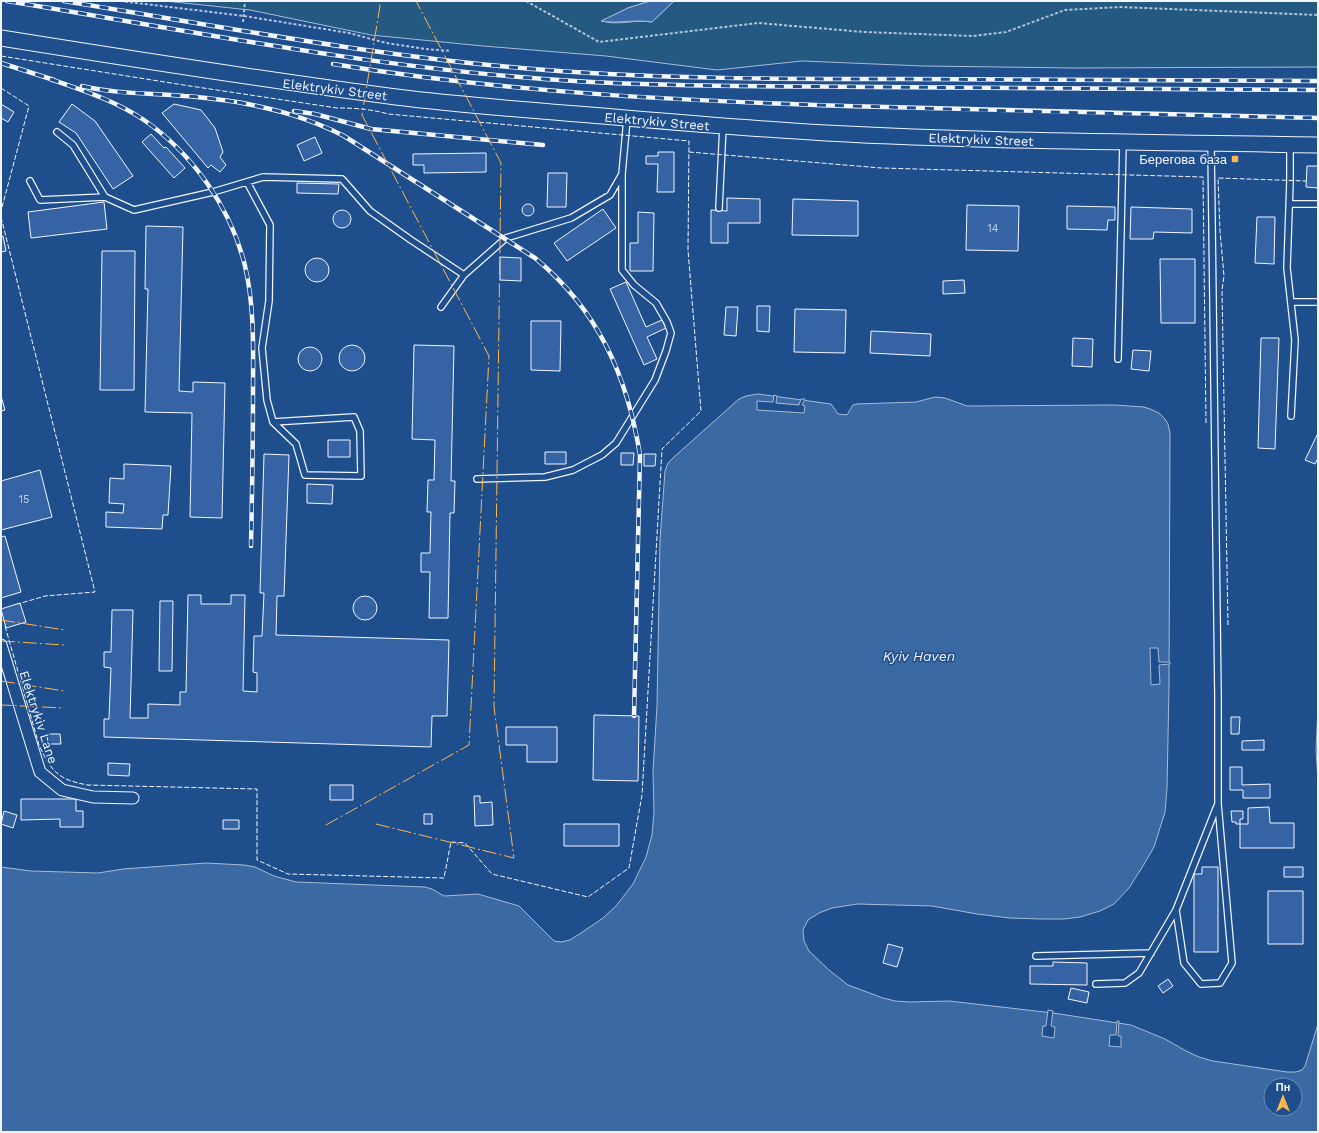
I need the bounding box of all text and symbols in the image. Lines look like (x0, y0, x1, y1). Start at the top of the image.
street label: Elektrykiv Street (282, 76, 389, 103)
street label: Elektrykiv Street (604, 109, 711, 134)
street label: Elektrykiv Street (928, 130, 1034, 149)
place label: Берегова база (1139, 152, 1228, 167)
marker: Берегова база (1230, 154, 1240, 164)
house number: 14 (987, 222, 999, 235)
house number: 15 (19, 493, 29, 506)
water label: Kyiv Haven (883, 648, 955, 664)
street label: Elektrykiv Lane (16, 669, 61, 766)
north arrow (1263, 1077, 1303, 1117)
text: Пн (1276, 1081, 1290, 1094)

